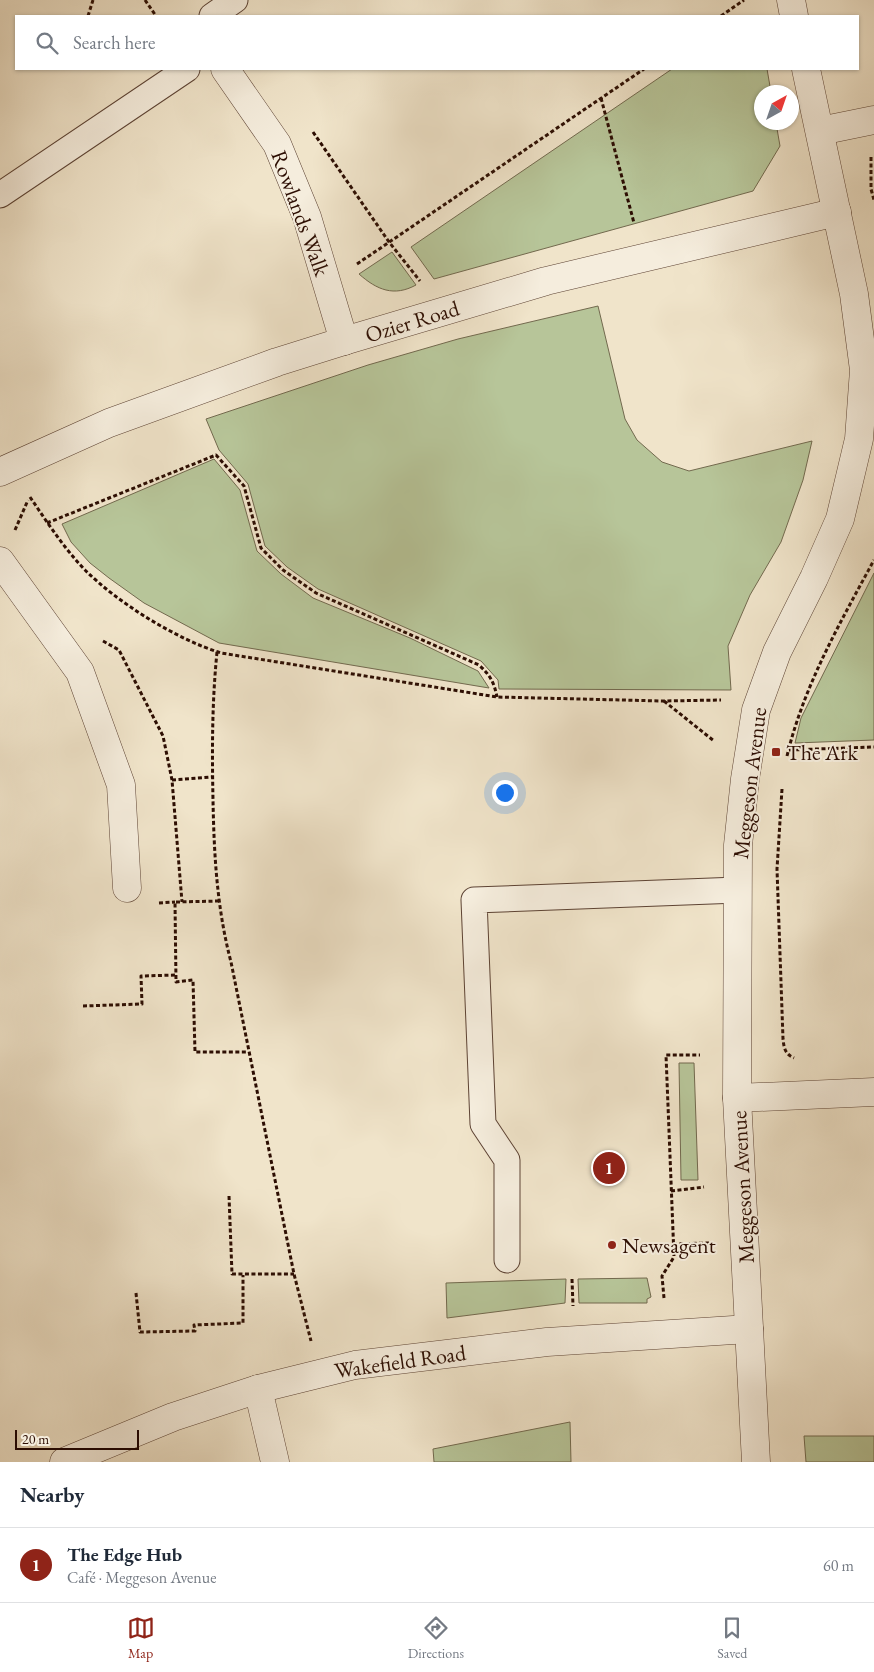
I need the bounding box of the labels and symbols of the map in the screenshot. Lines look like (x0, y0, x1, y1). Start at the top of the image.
north arrow (754, 85, 799, 130)
street label: Rowlands Walk (264, 146, 337, 281)
street label: Ozier Road (362, 293, 464, 350)
street label: Meggeson Avenue (726, 705, 773, 861)
place label: The Ark (786, 738, 859, 767)
marker: The Ark (770, 746, 782, 758)
your location (492, 780, 518, 806)
street label: Meggeson Avenue (724, 1109, 761, 1264)
pin: 1 (593, 1149, 625, 1187)
place label: Newsagent (622, 1231, 716, 1260)
marker: Newsagent (606, 1239, 618, 1251)
street label: Wakefield Road (332, 1338, 469, 1385)
scale bar (15, 1427, 139, 1450)

